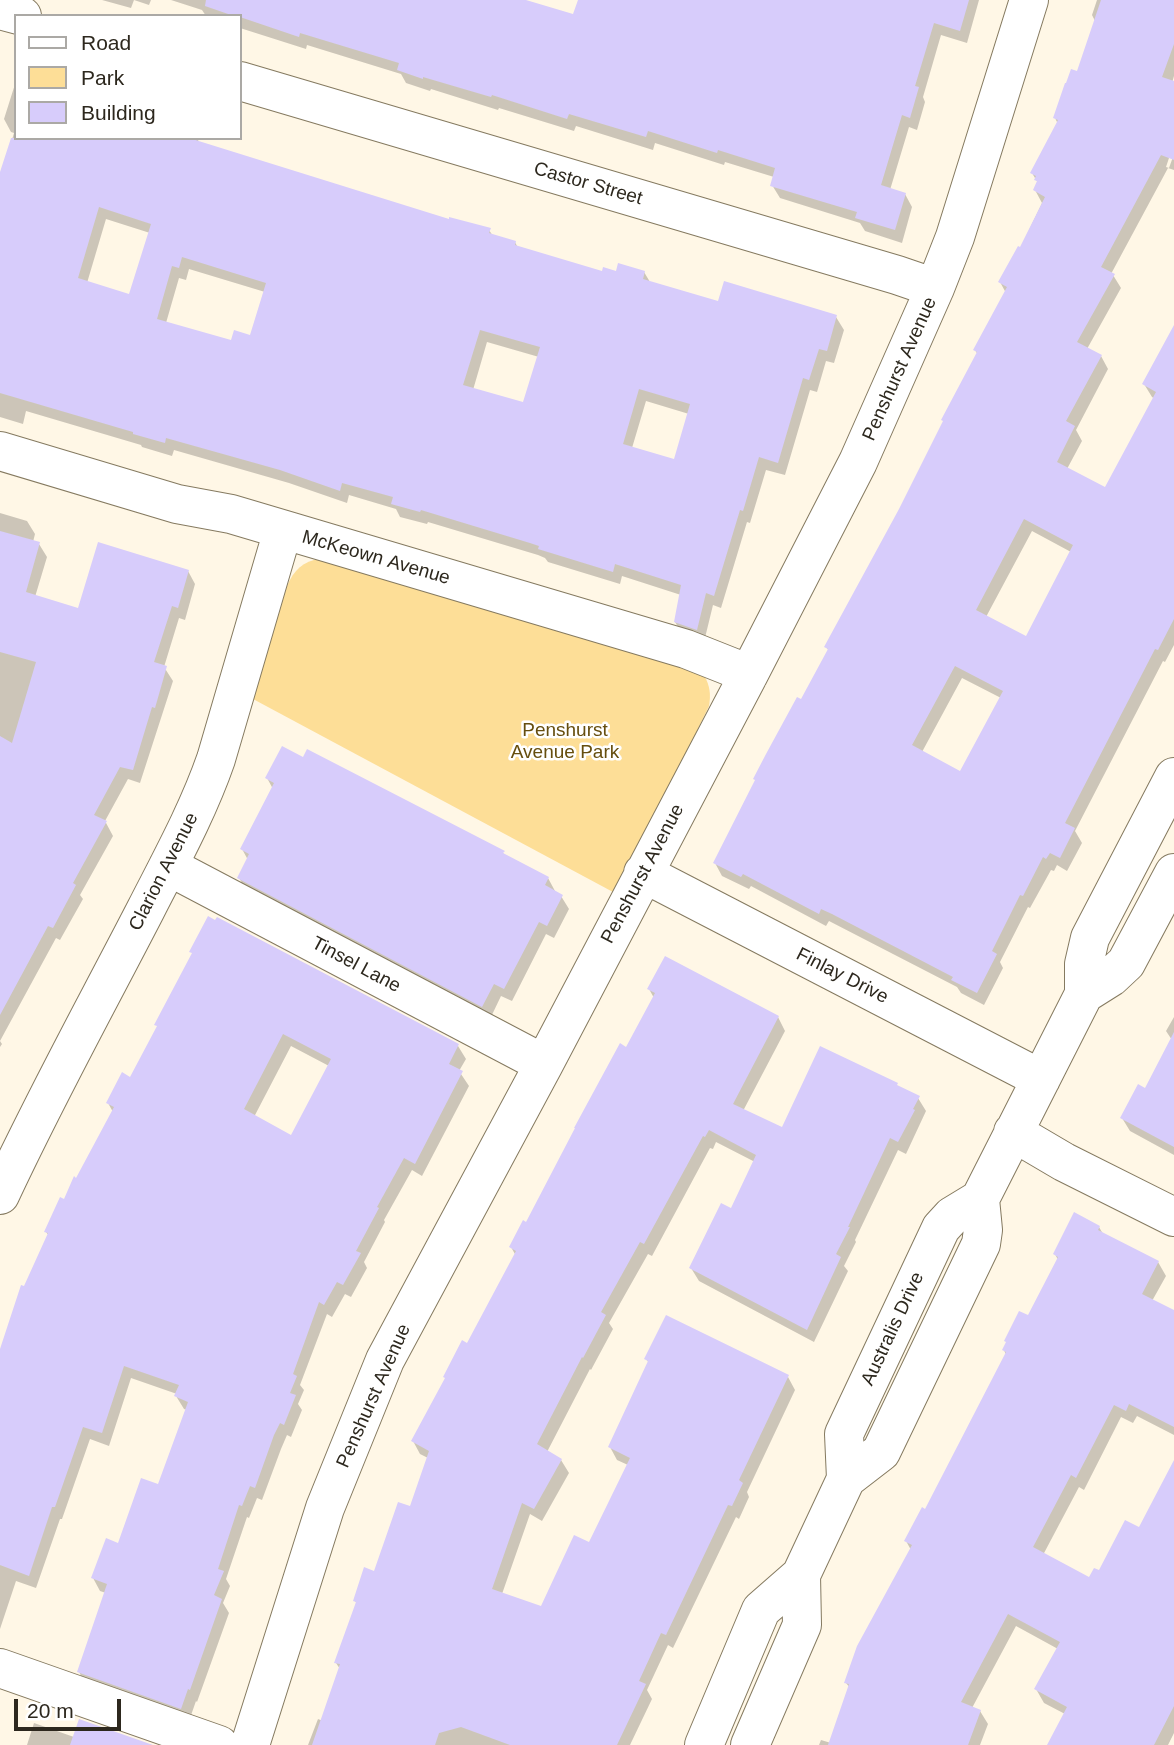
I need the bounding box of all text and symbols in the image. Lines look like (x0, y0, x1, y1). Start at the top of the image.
legend (14, 14, 242, 140)
text: Road (81, 31, 131, 54)
text: Park (81, 66, 124, 89)
text: Building (81, 101, 156, 124)
street label: Castor Street (531, 158, 645, 210)
street label: Penshurst Avenue (858, 294, 942, 444)
street label: McKeown Avenue (299, 526, 453, 590)
park label: Penshurst Avenue Park (511, 720, 619, 764)
street label: Penshurst Avenue (597, 800, 689, 948)
street label: Clarion Avenue (124, 809, 204, 935)
street label: Tinsel Lane (308, 932, 404, 998)
street label: Finlay Drive (792, 943, 892, 1009)
street label: Australis Drive (857, 1269, 929, 1389)
street label: Penshurst Avenue (332, 1321, 416, 1471)
scale bar (18, 1686, 124, 1730)
text: 20 m (27, 1699, 74, 1722)

